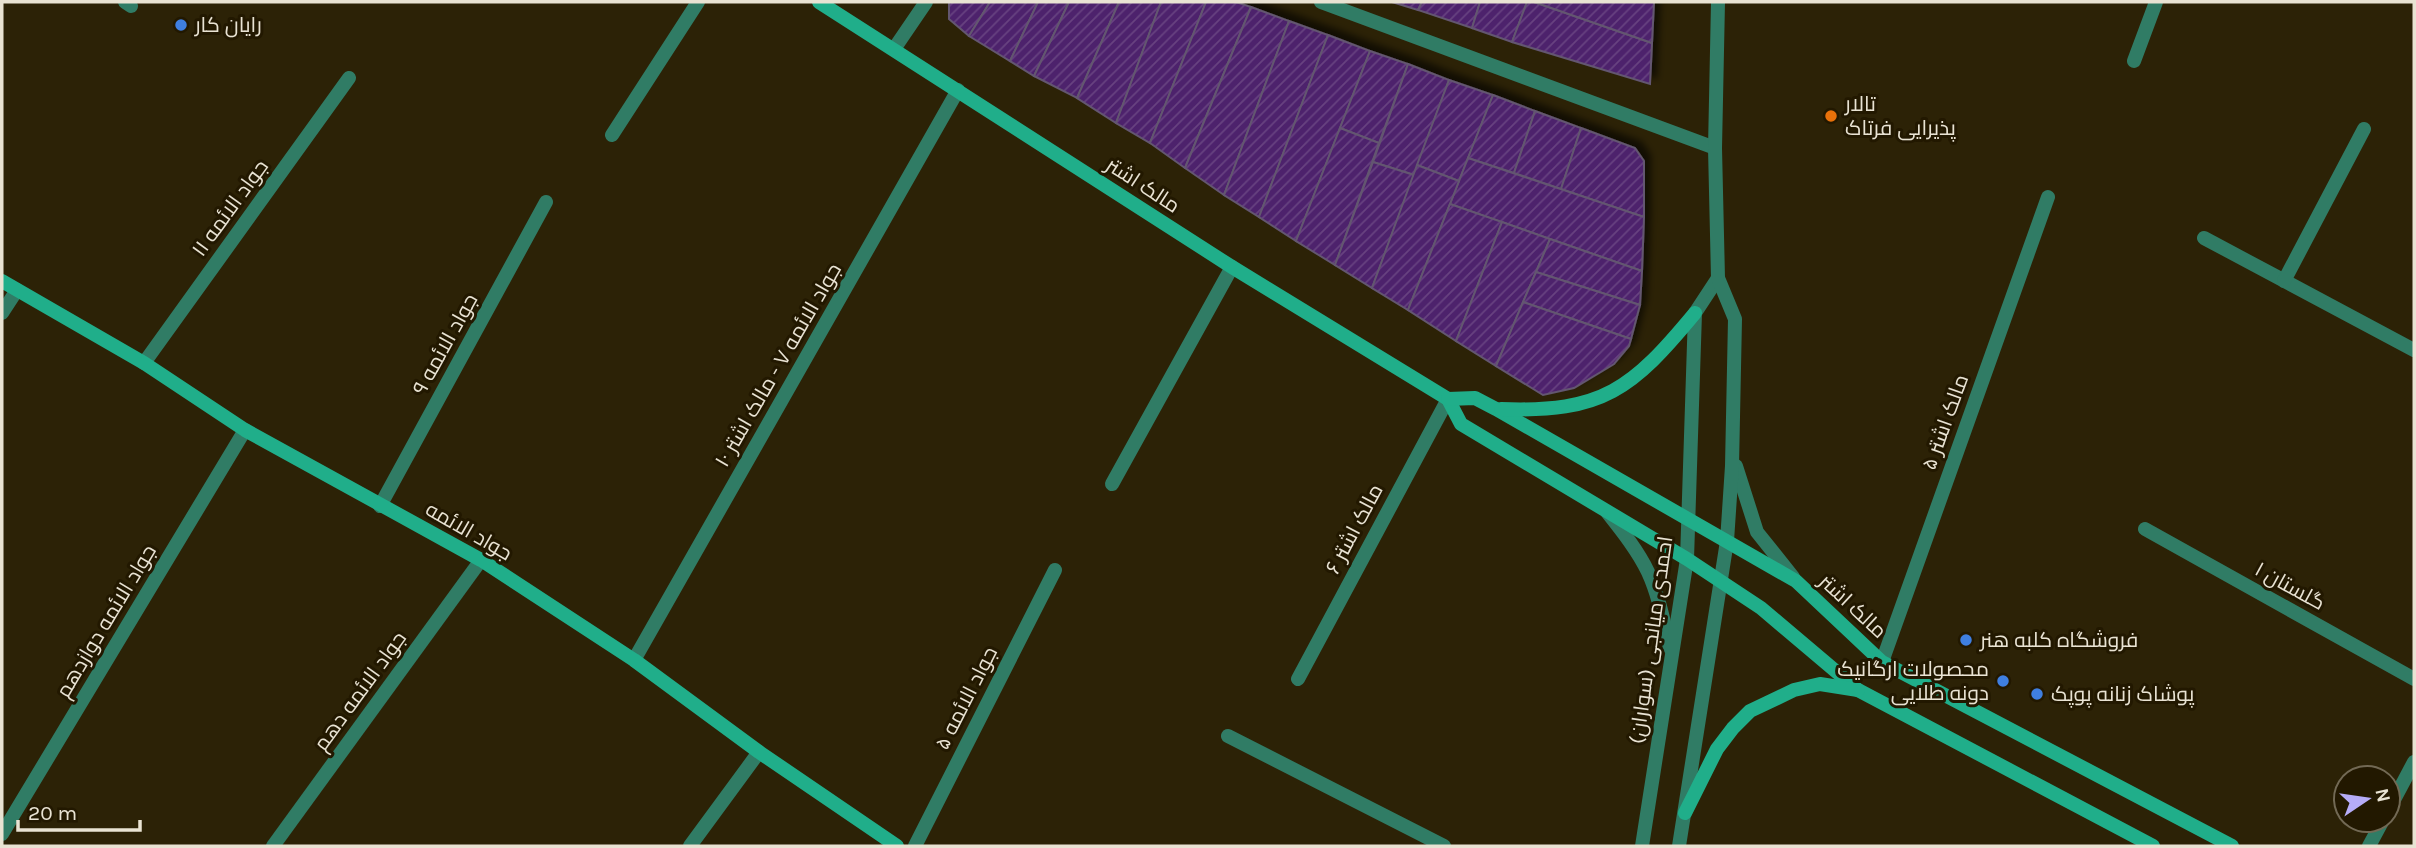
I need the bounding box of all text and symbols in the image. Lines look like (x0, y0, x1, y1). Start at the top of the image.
place label: رایان کار (194, 13, 262, 38)
marker: رایان کار (173, 17, 189, 33)
place label: تالار پذیرایی فرتاک (1844, 92, 1956, 142)
marker: تالار پذیرایی فرتاک (1823, 108, 1839, 124)
street label: مالک اشتر (1101, 152, 1184, 218)
street label: جواد الائمه ۱۱ (187, 155, 273, 261)
street label: جواد الائمه ۷ - مالک اشتر ۱۰ (710, 259, 846, 471)
street label: جواد الائمه ۹ (407, 289, 483, 399)
street label: مالک اشتر ۵ (1917, 371, 1973, 473)
street label: مالک اشتر ۶ (1320, 480, 1388, 578)
street label: جواد الائمه (422, 497, 516, 565)
street label: احمدی میانجی (سواران) (1625, 535, 1678, 746)
street label: جواد الائمه دوازدهم (51, 540, 163, 703)
street label: گلستان ۱ (2250, 557, 2329, 616)
street label: مالک اشتر (1814, 568, 1892, 643)
street label: جواد الائمه دهم (309, 627, 413, 756)
place label: فروشگاه کلبه هنر (1979, 628, 2138, 652)
marker: فروشگاه کلبه هنر (1958, 632, 1974, 648)
street label: جواد الائمه ۵ (930, 643, 1002, 753)
place label: محصولات ارگانیک دونه طلایی (1837, 657, 1989, 706)
marker: محصولات ارگانیک دونه طلایی (1995, 673, 2011, 689)
place label: پوشاک زنانه پوپک (2051, 682, 2195, 708)
marker: پوشاک زنانه پوپک (2029, 686, 2045, 702)
north arrow (2332, 764, 2402, 834)
text: N (2370, 786, 2395, 805)
scale bar (18, 788, 140, 832)
text: 20 m (28, 801, 77, 825)

